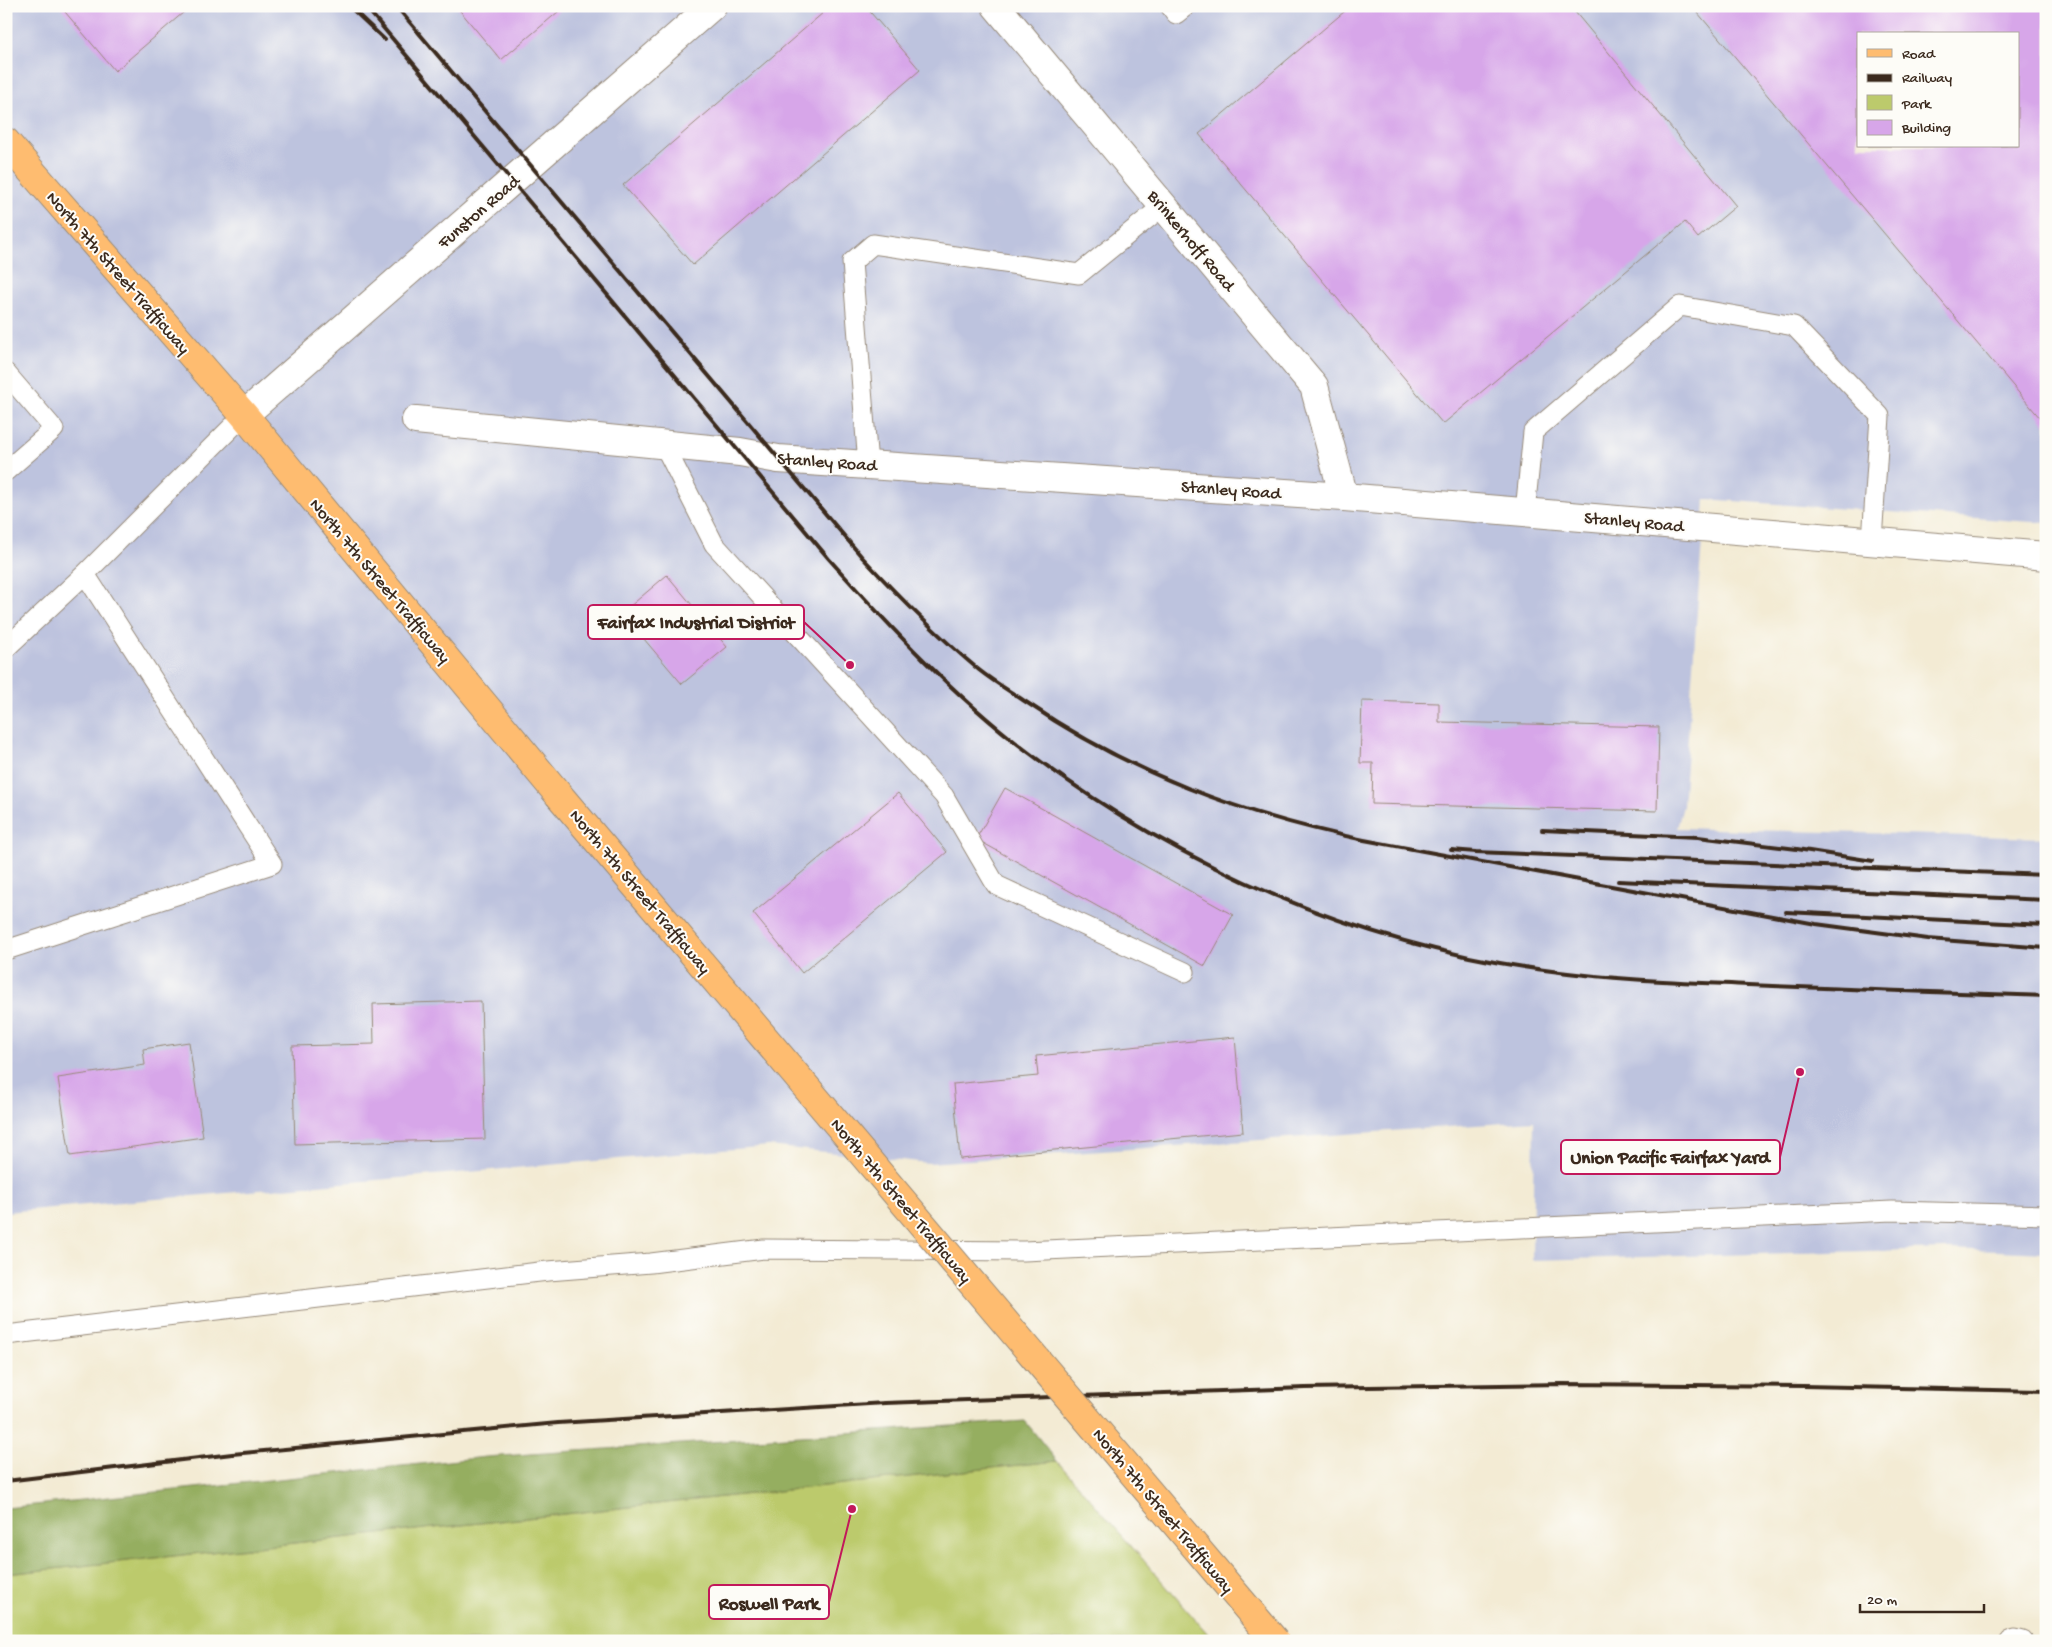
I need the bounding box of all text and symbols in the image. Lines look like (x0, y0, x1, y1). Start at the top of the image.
legend (1857, 32, 2020, 148)
text: Road (1902, 46, 1936, 64)
text: Railway (1902, 70, 1953, 88)
text: Park (1901, 96, 1932, 114)
text: Building (1901, 120, 1951, 138)
street label: Funston Road (434, 171, 526, 255)
street label: Brinkerhoff Road (1141, 186, 1239, 297)
street label: North 7th Street Trafficway (41, 188, 194, 359)
street label: Stanley Road (776, 450, 879, 478)
street label: Stanley Road (1180, 478, 1283, 506)
street label: North 7th Street Trafficway (304, 495, 454, 668)
street label: Stanley Road (1583, 509, 1686, 538)
callout: Fairfax Industrial District (588, 605, 804, 639)
text: Fairfax Industrial District (597, 613, 797, 636)
street label: North 7th Street Trafficway (564, 806, 714, 979)
street label: North 7th Street Trafficway (825, 1115, 975, 1288)
callout: Union Pacific Fairfax Yard (1561, 1140, 1780, 1174)
text: Union Pacific Fairfax Yard (1570, 1148, 1771, 1171)
street label: North 7th Street Trafficway (1087, 1425, 1237, 1598)
scale bar (1860, 1582, 1983, 1614)
callout: Roswell Park (709, 1585, 829, 1619)
text: 20 m (1867, 1592, 1897, 1610)
text: Roswell Park (718, 1594, 822, 1617)

